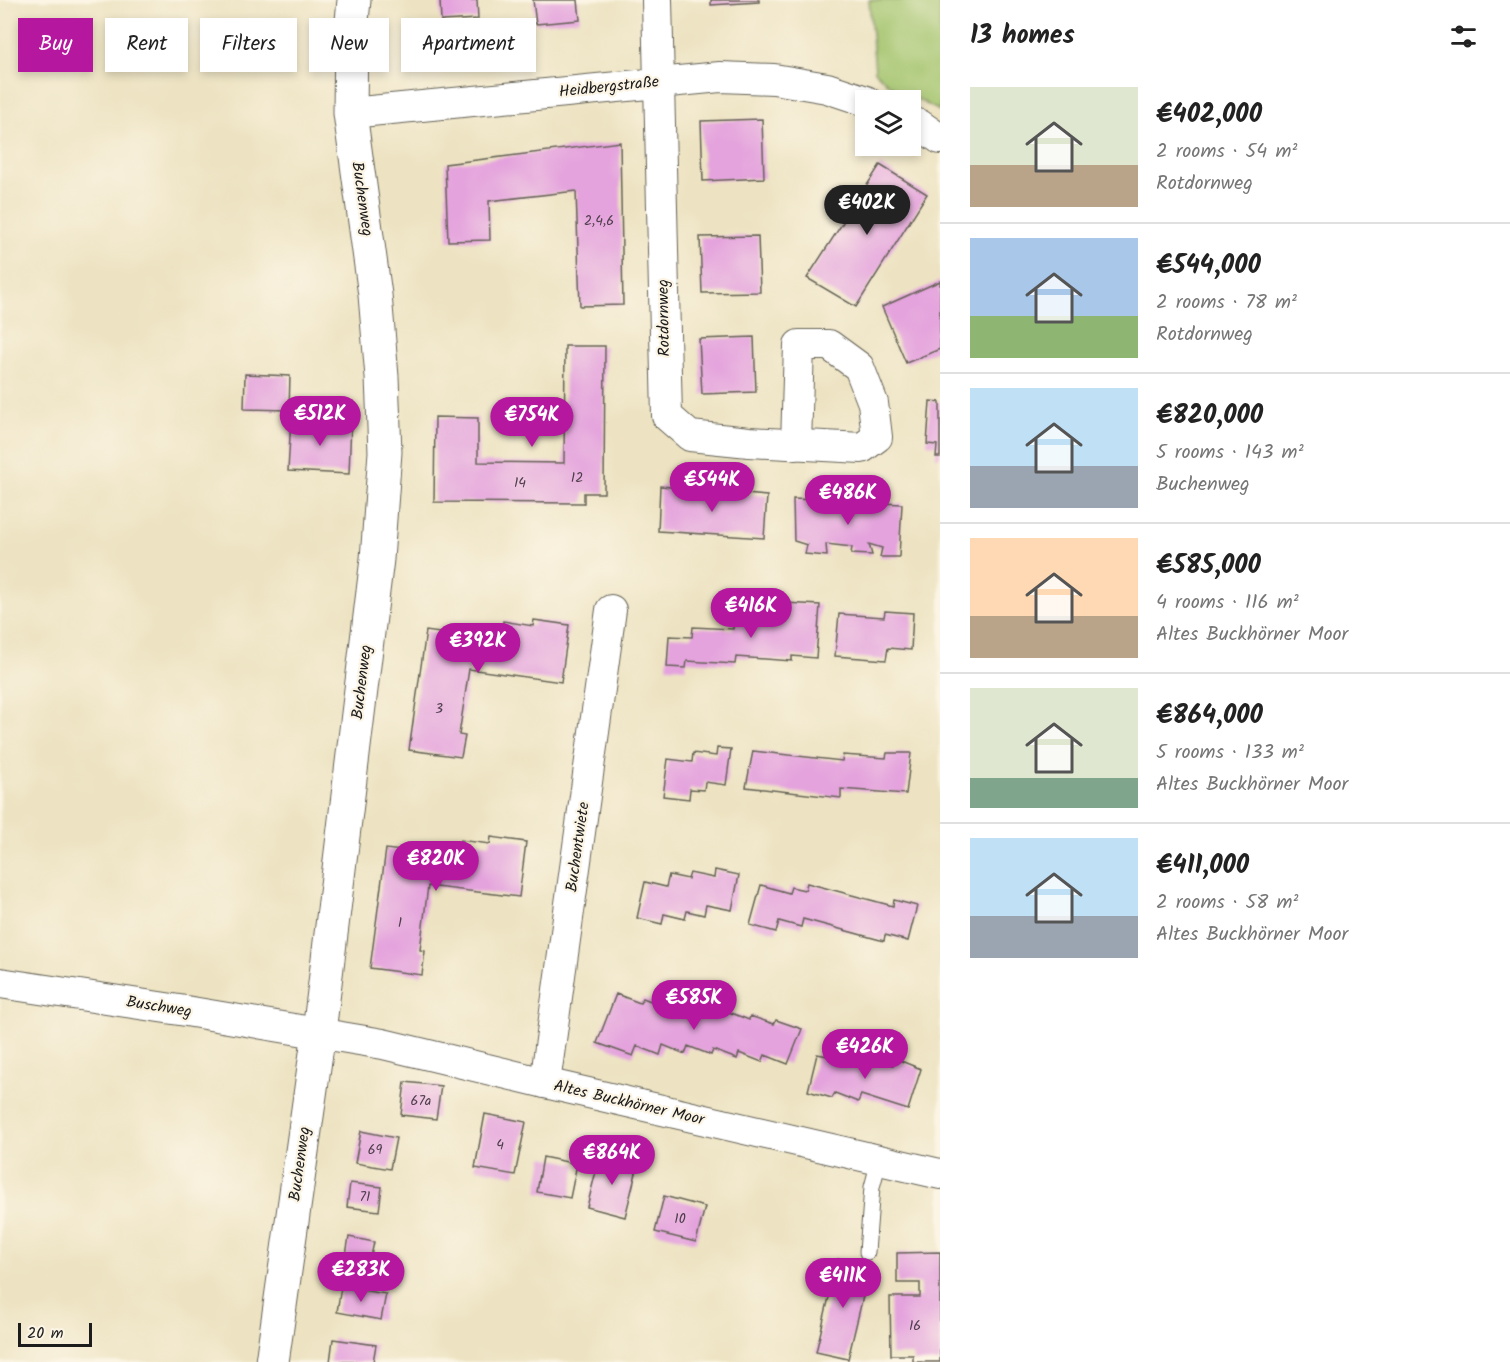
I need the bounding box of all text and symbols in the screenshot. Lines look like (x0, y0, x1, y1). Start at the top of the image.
text: 13 homes (970, 15, 1075, 57)
chip: Buy (18, 18, 93, 72)
chip: Rent (105, 18, 188, 72)
chip: Filters (200, 18, 297, 72)
chip: New (309, 18, 389, 72)
chip: Apartment (401, 18, 536, 72)
icon: filters (1447, 20, 1480, 53)
street label: Heidbergstraße (558, 69, 660, 105)
map controls (855, 90, 921, 156)
button: layers (855, 90, 921, 156)
text: €402,000 (1156, 94, 1262, 136)
icon: home (1018, 111, 1090, 183)
text: 2 rooms · 54 m² (1156, 136, 1297, 168)
street label: Buchenweg (344, 160, 380, 238)
text: Rotdornweg (1156, 168, 1253, 200)
pin: €402K (825, 185, 909, 236)
text: €402K (838, 188, 896, 220)
house number: 2,4,6 (584, 210, 614, 232)
text: €544,000 (1156, 245, 1261, 287)
icon: home (1018, 262, 1090, 334)
street label: Rotdornweg (651, 279, 677, 357)
text: 2 rooms · 78 m² (1156, 287, 1297, 319)
text: Rotdornweg (1156, 319, 1253, 351)
text: €820,000 (1156, 395, 1263, 437)
pin: €512K (278, 396, 362, 447)
pin: €754K (490, 397, 574, 448)
text: €512K (294, 399, 346, 431)
text: €754K (504, 400, 560, 432)
icon: home (1018, 412, 1090, 484)
text: 5 rooms · 143 m² (1156, 437, 1304, 469)
pin: €544K (670, 462, 754, 513)
text: €544K (684, 465, 740, 497)
house number: 12 (571, 467, 583, 489)
text: Buchenweg (1156, 469, 1250, 501)
house number: 14 (514, 472, 526, 494)
pin: €486K (806, 475, 890, 526)
text: €486K (819, 478, 877, 510)
text: €585,000 (1156, 545, 1261, 587)
icon: home (1018, 562, 1090, 634)
text: 4 rooms · 116 m² (1156, 587, 1299, 619)
pin: €416K (709, 588, 793, 639)
text: €416K (725, 591, 777, 623)
text: Altes Buckhörner Moor (1156, 619, 1348, 651)
pin: €392K (436, 623, 520, 674)
text: €392K (449, 626, 507, 658)
street label: Buchenweg (345, 643, 379, 721)
text: €864,000 (1156, 695, 1263, 737)
house number: 3 (435, 698, 443, 720)
icon: home (1018, 712, 1090, 784)
text: 5 rooms · 133 m² (1156, 737, 1304, 769)
text: Altes Buckhörner Moor (1156, 769, 1348, 801)
street label: Buchentwiete (559, 800, 597, 894)
pin: €820K (394, 841, 478, 892)
text: €820K (407, 844, 465, 876)
text: €411,000 (1156, 845, 1249, 887)
icon: home (1018, 862, 1090, 934)
text: 2 rooms · 58 m² (1156, 887, 1298, 919)
house number: 1 (398, 912, 402, 934)
text: Altes Buckhörner Moor (1156, 919, 1348, 951)
pin: €585K (652, 980, 736, 1031)
text: €585K (666, 983, 722, 1015)
street label: Buschweg (124, 989, 194, 1025)
pin: €426K (823, 1029, 907, 1080)
text: €426K (836, 1032, 894, 1064)
street label: Altes Buckhörner Moor (551, 1074, 708, 1133)
house number: 67a (411, 1090, 431, 1112)
street label: Buchenweg (282, 1125, 318, 1203)
house number: 4 (496, 1134, 504, 1156)
pin: €864K (570, 1135, 654, 1186)
text: €864K (583, 1138, 641, 1170)
house number: 69 (368, 1139, 382, 1161)
house number: 71 (360, 1186, 370, 1208)
house number: 10 (674, 1208, 686, 1230)
pin: €283K (319, 1252, 403, 1303)
text: €283K (331, 1255, 391, 1287)
pin: €411K (801, 1258, 885, 1309)
text: €411K (819, 1261, 867, 1293)
house number: 16 (909, 1315, 921, 1337)
scale bar (18, 1320, 92, 1348)
text: 20 m (27, 1321, 63, 1346)

